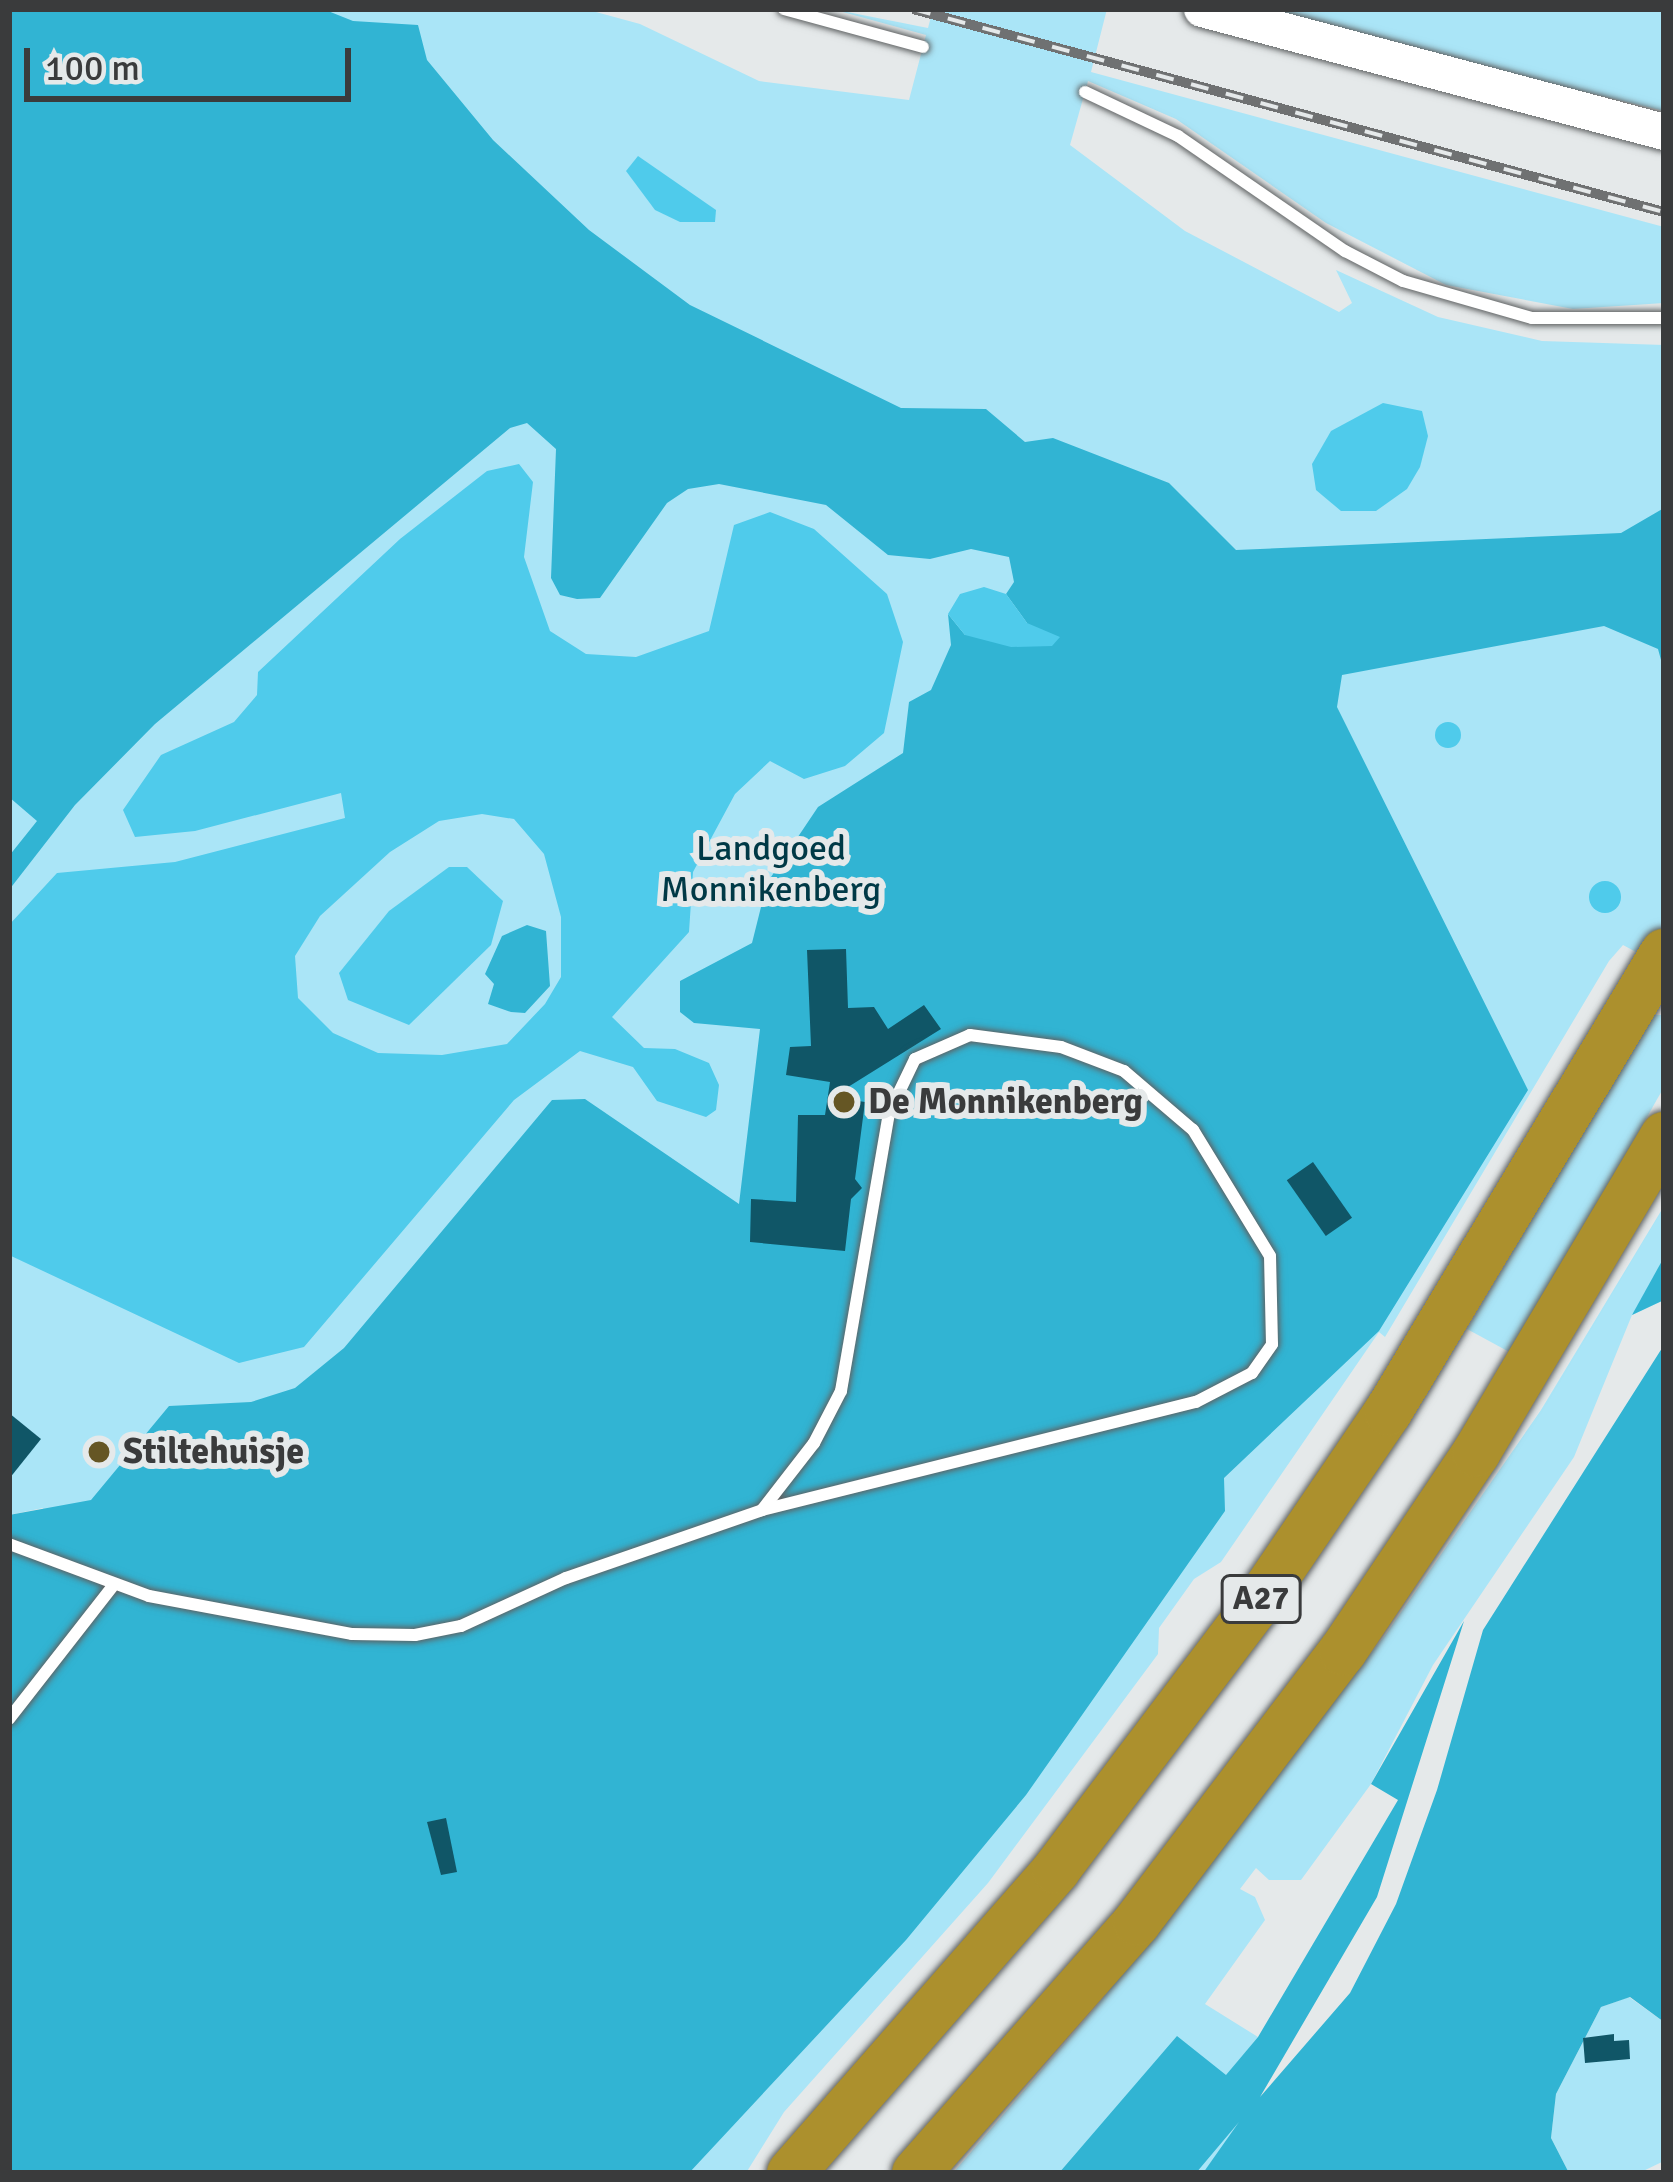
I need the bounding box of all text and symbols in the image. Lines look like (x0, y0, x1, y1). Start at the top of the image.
scale bar (30, 24, 357, 98)
text: 100 m (45, 46, 140, 91)
park label: Landgoed Monnikenberg (661, 826, 881, 911)
place label: De Monnikenberg (868, 1080, 1143, 1124)
marker: De Monnikenberg (831, 1089, 857, 1115)
place label: Stiltehuisje (123, 1430, 304, 1474)
marker: Stiltehuisje (86, 1439, 112, 1465)
road number: A27 (1219, 1572, 1303, 1626)

